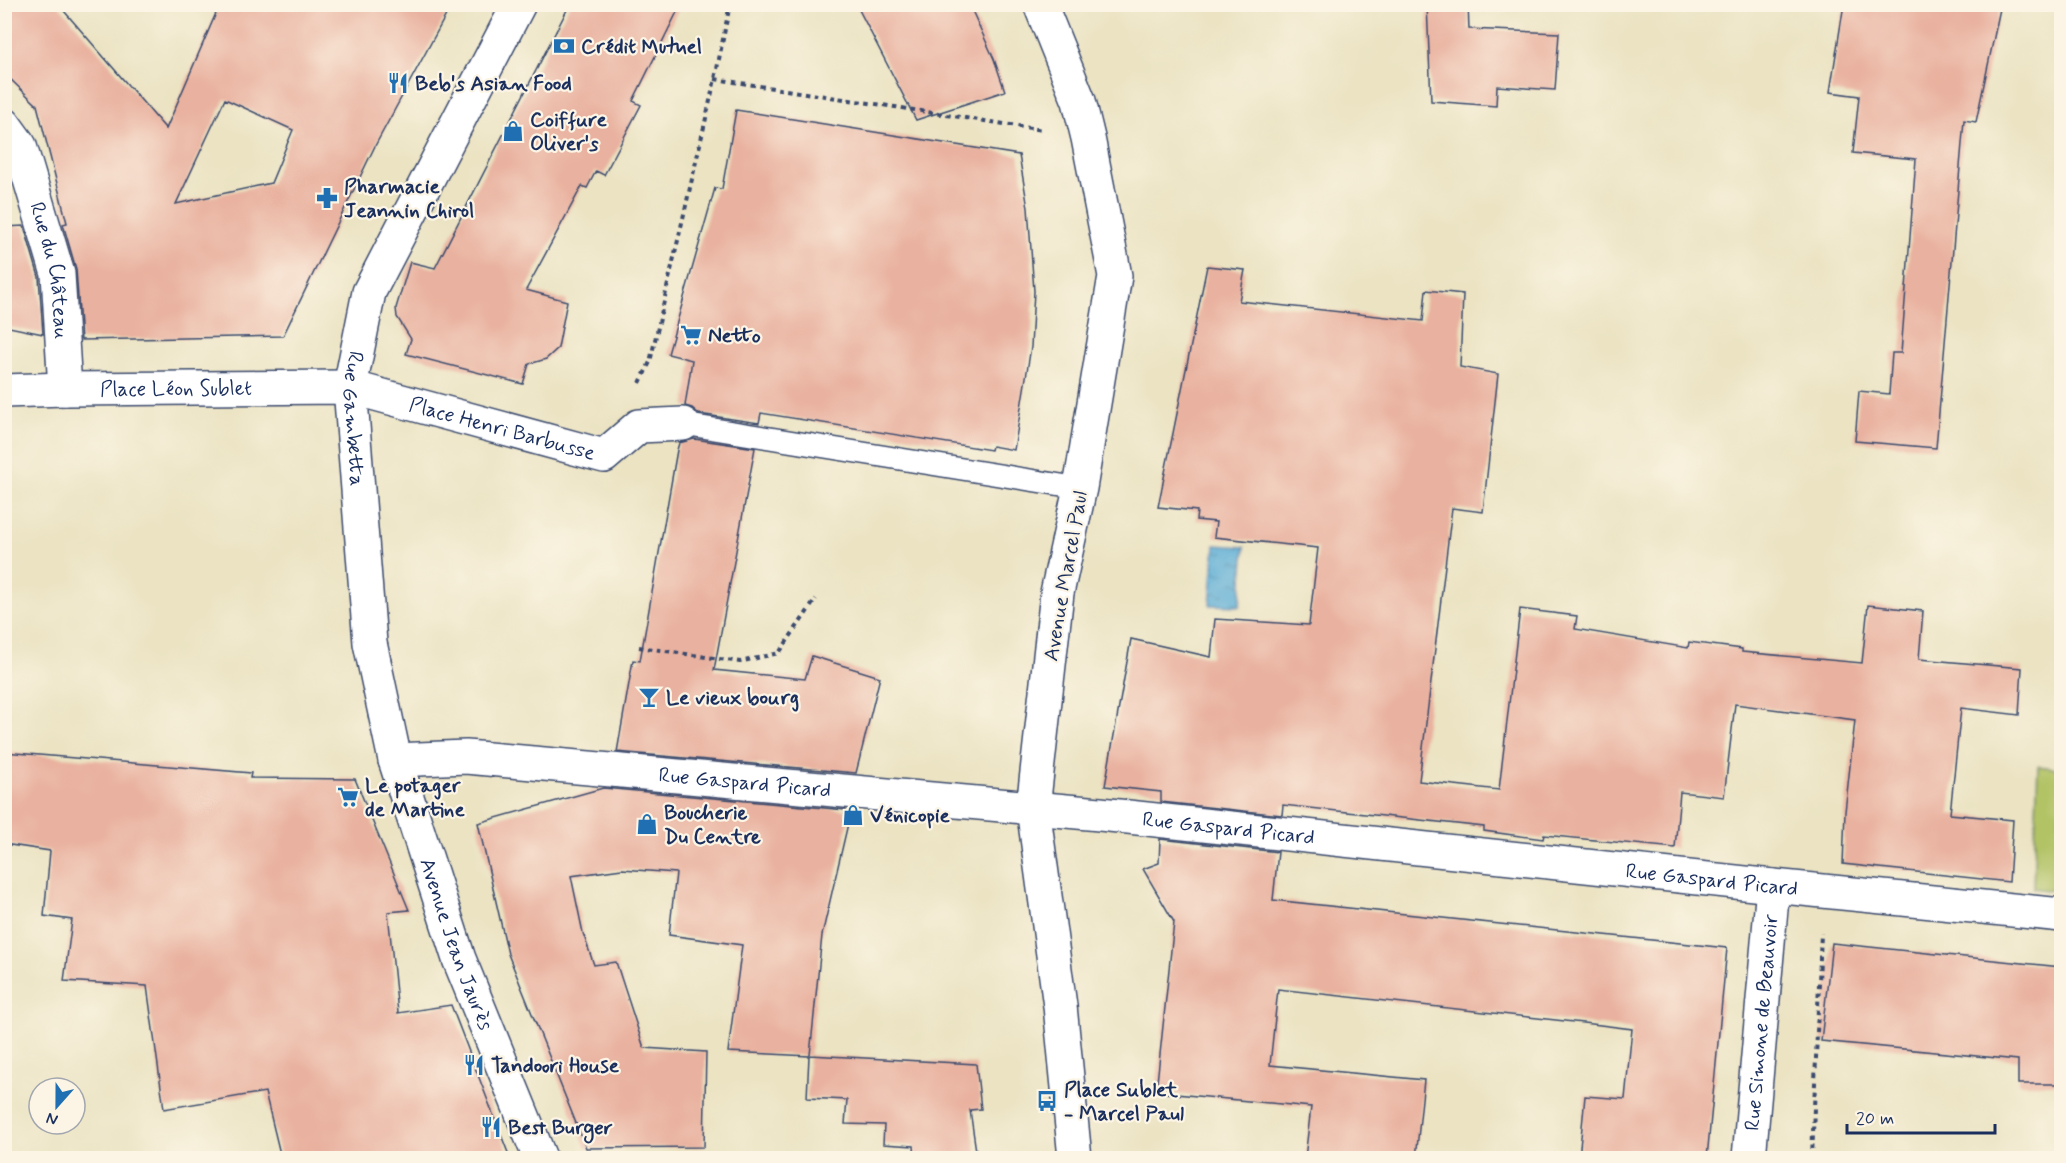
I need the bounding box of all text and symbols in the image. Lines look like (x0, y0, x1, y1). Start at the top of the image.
place label: Crédit Mutuel (581, 33, 702, 61)
bank icon: Crédit Mutuel (552, 34, 576, 58)
place label: Beb's Asian Food (415, 70, 572, 98)
restaurant icon: Beb's Asian Food (386, 71, 410, 95)
place label: Coiffure Oliver's (530, 106, 608, 158)
shop icon: Coiffure Oliver's (501, 119, 525, 143)
place label: Pharmacie Jeannin Chirol (344, 173, 474, 225)
pharmacy icon: Pharmacie Jeannin Chirol (315, 186, 339, 210)
street label: Rue du Château (22, 199, 75, 340)
place label: Netto (708, 322, 761, 350)
supermarket icon: Netto (679, 323, 703, 347)
street label: Rue Gambetta (335, 348, 371, 487)
street label: Place Léon Sublet (100, 375, 252, 404)
street label: Place Henri Barbusse (406, 391, 598, 468)
street label: Avenue Marcel Paul (1037, 489, 1095, 663)
place label: Le vieux bourg (666, 684, 799, 712)
bar icon: Le vieux bourg (637, 685, 661, 709)
street label: Rue Gaspard Picard (657, 761, 832, 805)
place label: Le potager de Martine (365, 772, 465, 824)
supermarket icon: Le potager de Martine (336, 785, 360, 809)
place label: Boucherie Du Centre (664, 799, 761, 851)
place label: Vénicopie (870, 802, 951, 830)
shop icon: Vénicopie (841, 803, 865, 827)
street label: Rue Gaspard Picard (1141, 806, 1316, 852)
shop icon: Boucherie Du Centre (635, 812, 659, 836)
street label: Avenue Jean Jaurès (412, 855, 499, 1034)
street label: Rue Gaspard Picard (1624, 857, 1799, 903)
street label: Rue Simone de Beauvoir (1738, 913, 1785, 1132)
place label: Tandoori House (491, 1052, 620, 1080)
restaurant icon: Tandoori House (462, 1053, 486, 1077)
north arrow (27, 1076, 87, 1136)
place label: Place Sublet - Marcel Paul (1064, 1076, 1184, 1128)
bus stop icon: Place Sublet - Marcel Paul (1035, 1089, 1059, 1113)
scale bar (1847, 1097, 1996, 1135)
text: N (43, 1107, 61, 1130)
text: 20 m (1856, 1107, 1894, 1131)
place label: Best Burger (508, 1114, 613, 1144)
restaurant icon: Best Burger (479, 1115, 503, 1139)

